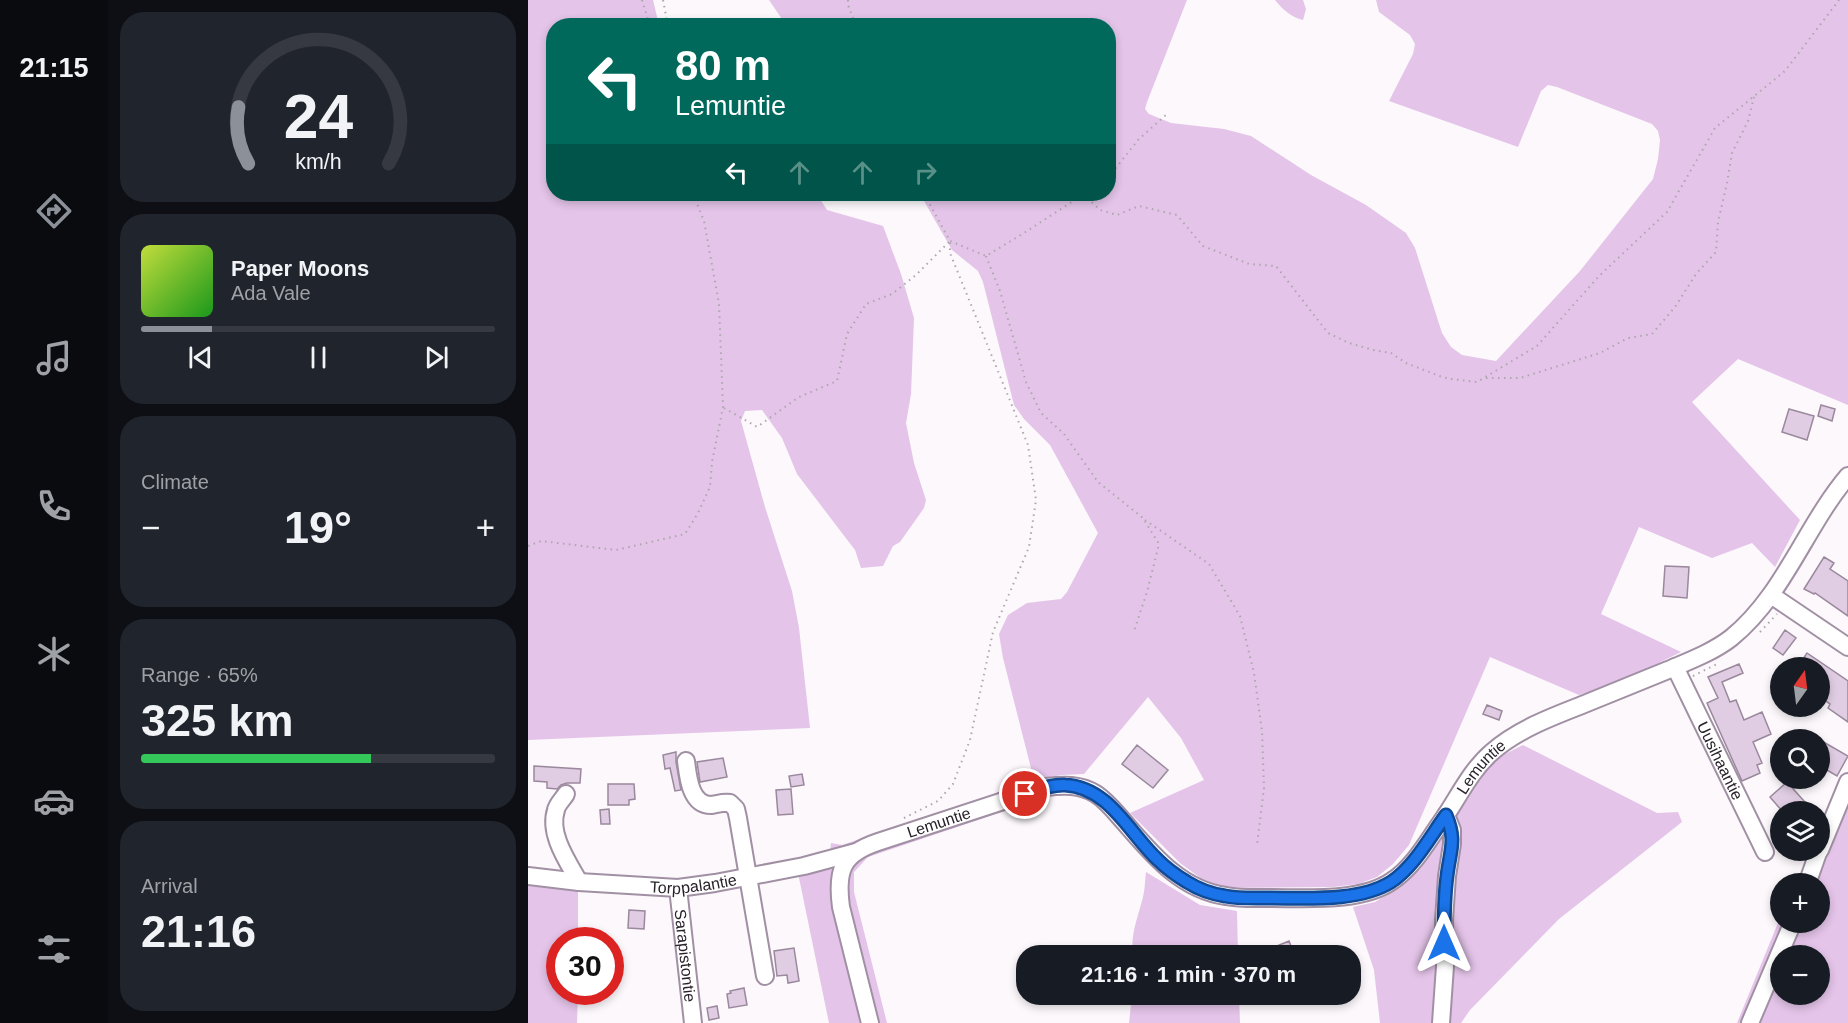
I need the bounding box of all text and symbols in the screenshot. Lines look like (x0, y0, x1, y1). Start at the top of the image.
icon: left (576, 42, 654, 120)
text: 80 m (675, 42, 771, 89)
text: 21:15 (19, 53, 89, 83)
text: 24 (283, 82, 353, 151)
text: Lemuntie (675, 91, 786, 121)
text: km/h (295, 150, 341, 174)
icon: left (720, 156, 753, 189)
icon: ahead (783, 156, 816, 189)
icon: ahead (846, 156, 879, 189)
icon: right (909, 156, 942, 189)
icon: directions (33, 190, 75, 232)
text: Paper Moons (231, 256, 369, 281)
text: Ada Vale (231, 282, 311, 304)
icon: music (33, 337, 75, 379)
icon: previous (184, 341, 217, 374)
icon: pause (302, 341, 335, 374)
icon: next (420, 341, 453, 374)
text: Climate (141, 471, 209, 493)
icon: phone (33, 485, 75, 527)
text: 19° (284, 502, 352, 553)
text: − (141, 509, 160, 546)
text: + (476, 509, 495, 546)
icon: climate (33, 633, 75, 675)
north arrow (1770, 657, 1830, 717)
map controls (1770, 657, 1830, 1005)
text: Range · 65% (141, 664, 258, 686)
text: 325 km (141, 695, 294, 746)
street label: Uusihaantie (1694, 719, 1746, 803)
button: search (1770, 729, 1830, 789)
street label: Lemuntie (1453, 737, 1509, 797)
pin (999, 768, 1050, 819)
icon: arrive (1008, 777, 1041, 810)
icon: car (33, 780, 75, 822)
button: layers (1770, 801, 1830, 861)
street label: Lemuntie (905, 804, 973, 841)
street label: Torppalantie (649, 871, 738, 897)
button: + (1770, 873, 1830, 933)
text: Arrival (141, 875, 198, 897)
text: 21:16 (141, 906, 256, 957)
street label: Sarapistontie (671, 908, 699, 1003)
position arrow (1412, 911, 1476, 975)
speed limit sign: 30 (546, 927, 624, 1005)
icon: filters (33, 928, 75, 970)
button: − (1770, 945, 1830, 1005)
text: 21:16 · 1 min · 370 m (1081, 962, 1296, 987)

